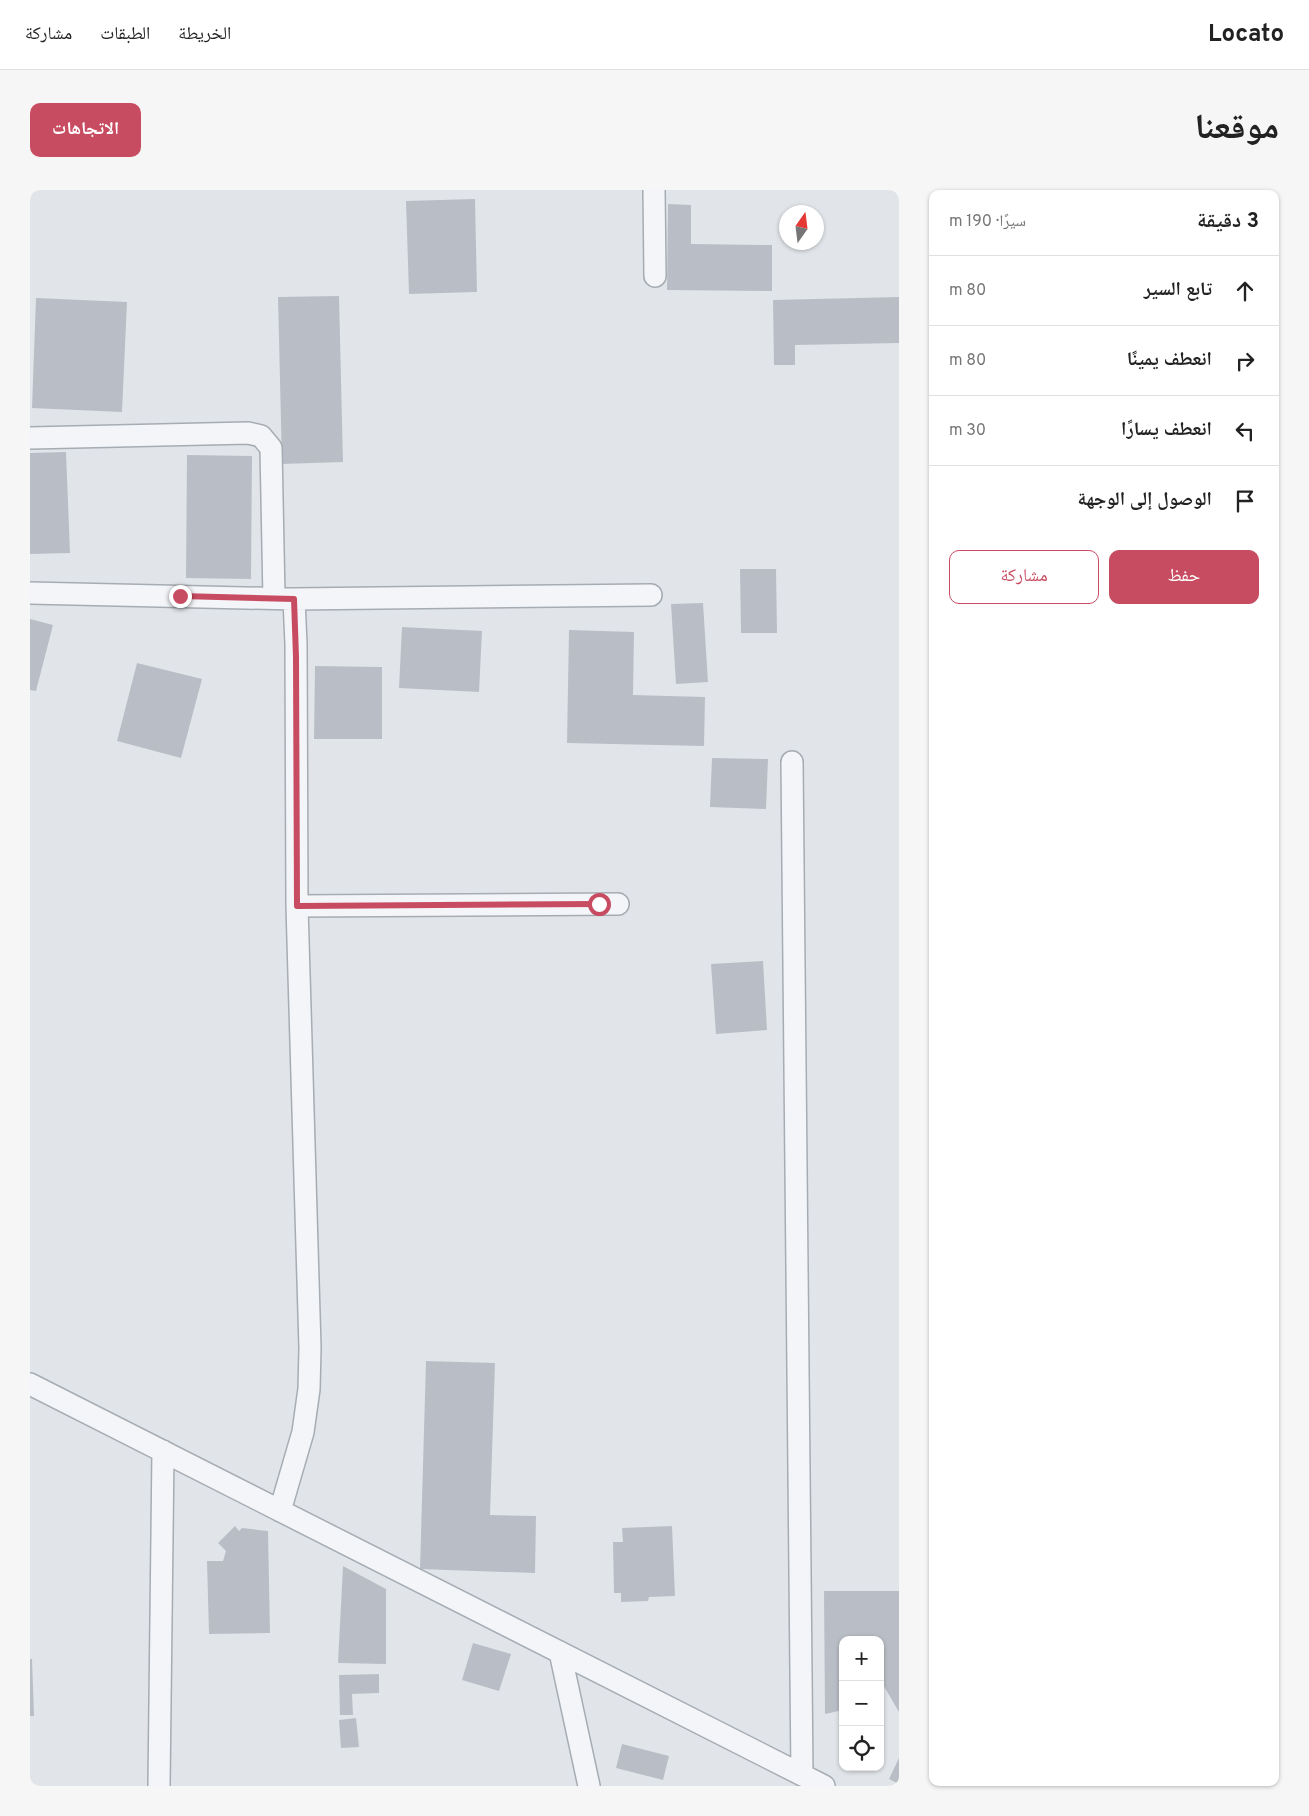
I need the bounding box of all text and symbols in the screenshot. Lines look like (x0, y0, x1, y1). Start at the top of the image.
text: Locato (1208, 20, 1284, 50)
text: مشاركة (25, 23, 72, 46)
text: الطبقات (100, 23, 150, 46)
text: الخريطة (178, 23, 231, 46)
button: الاتجاهات (30, 103, 141, 157)
text: موقعنا (1194, 107, 1279, 151)
north arrow (779, 205, 824, 250)
text: 3 دقيقة (1197, 208, 1259, 235)
text: سيرًا · 190 m (949, 212, 1026, 232)
icon: ahead (1231, 277, 1259, 305)
text: تابع السير (1144, 278, 1212, 302)
text: 80 m (949, 281, 986, 301)
icon: right (1231, 347, 1259, 375)
text: انعطف يمينًا (1127, 348, 1212, 372)
text: 80 m (949, 351, 986, 371)
icon: left (1231, 417, 1259, 445)
text: انعطف يسارًا (1121, 418, 1212, 442)
text: 30 m (949, 421, 986, 441)
icon: arrive (1231, 487, 1259, 515)
text: الوصول إلى الوجهة (1078, 488, 1212, 512)
button: مشاركة (949, 550, 1099, 604)
button: حفظ (1109, 550, 1259, 604)
route end (169, 585, 192, 608)
route start (588, 893, 611, 916)
map controls (839, 1636, 884, 1771)
button: + (839, 1636, 884, 1681)
button: − (839, 1681, 884, 1726)
button: locate (839, 1726, 884, 1771)

